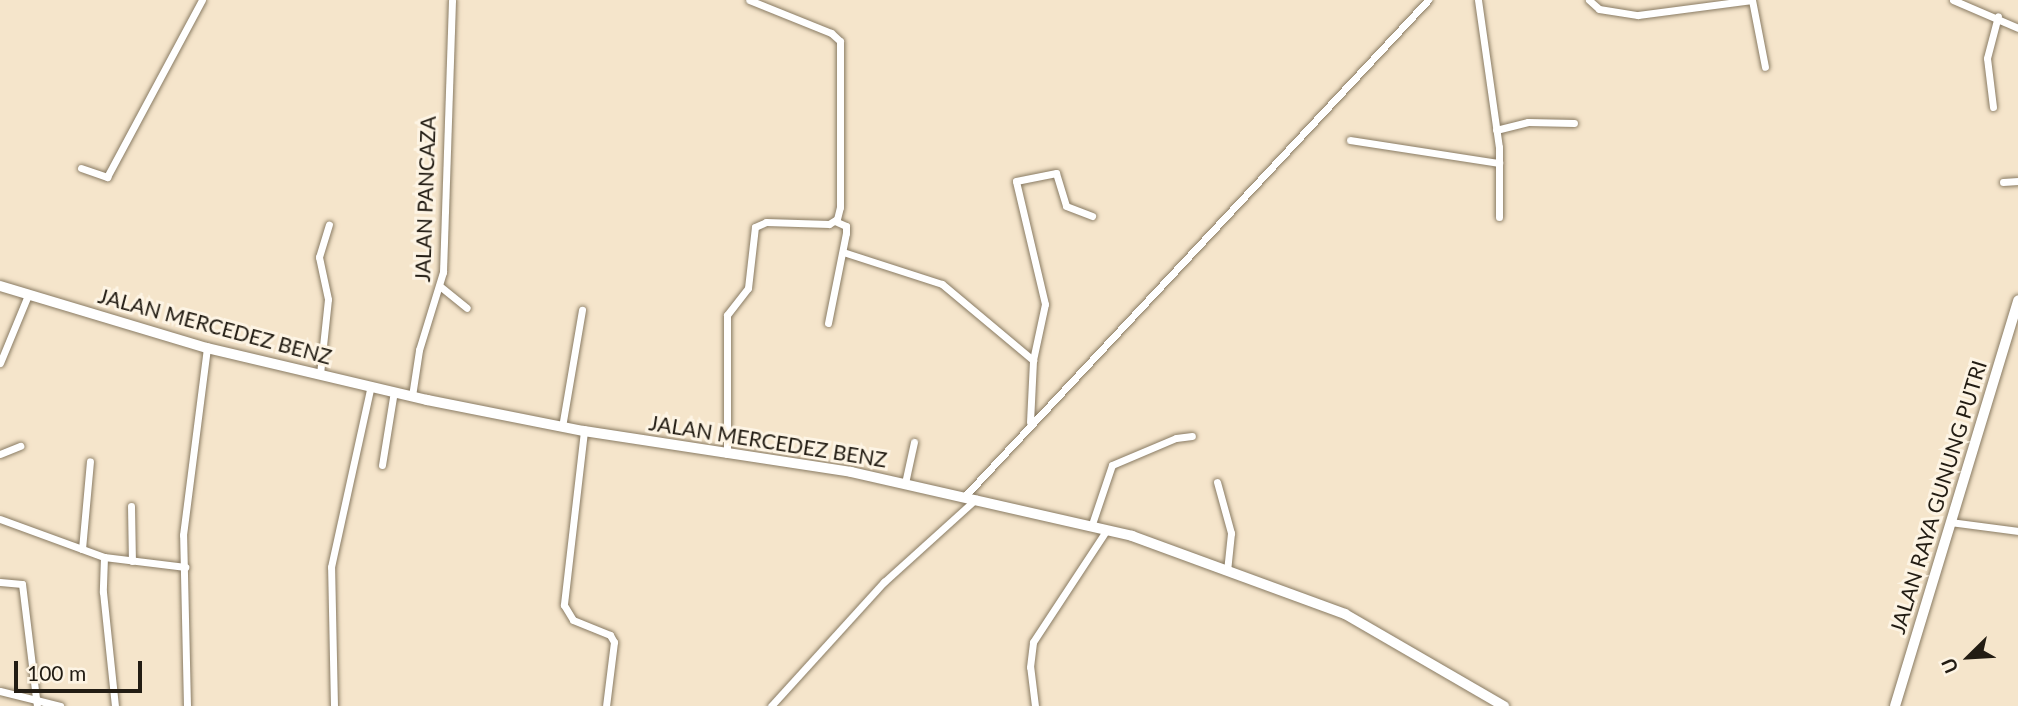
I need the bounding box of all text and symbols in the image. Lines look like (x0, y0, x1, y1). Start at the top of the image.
street label: JALAN PANCAZA (410, 116, 440, 282)
street label: JALAN MERCEDEZ BENZ (96, 283, 334, 369)
street label: JALAN RAYA GUNUNG PUTRI (1884, 357, 1992, 637)
street label: JALAN MERCEDEZ BENZ (647, 410, 889, 472)
north arrow (1934, 622, 2004, 692)
scale bar (18, 646, 145, 690)
text: U (1936, 655, 1963, 677)
text: 100 m (27, 660, 86, 685)

